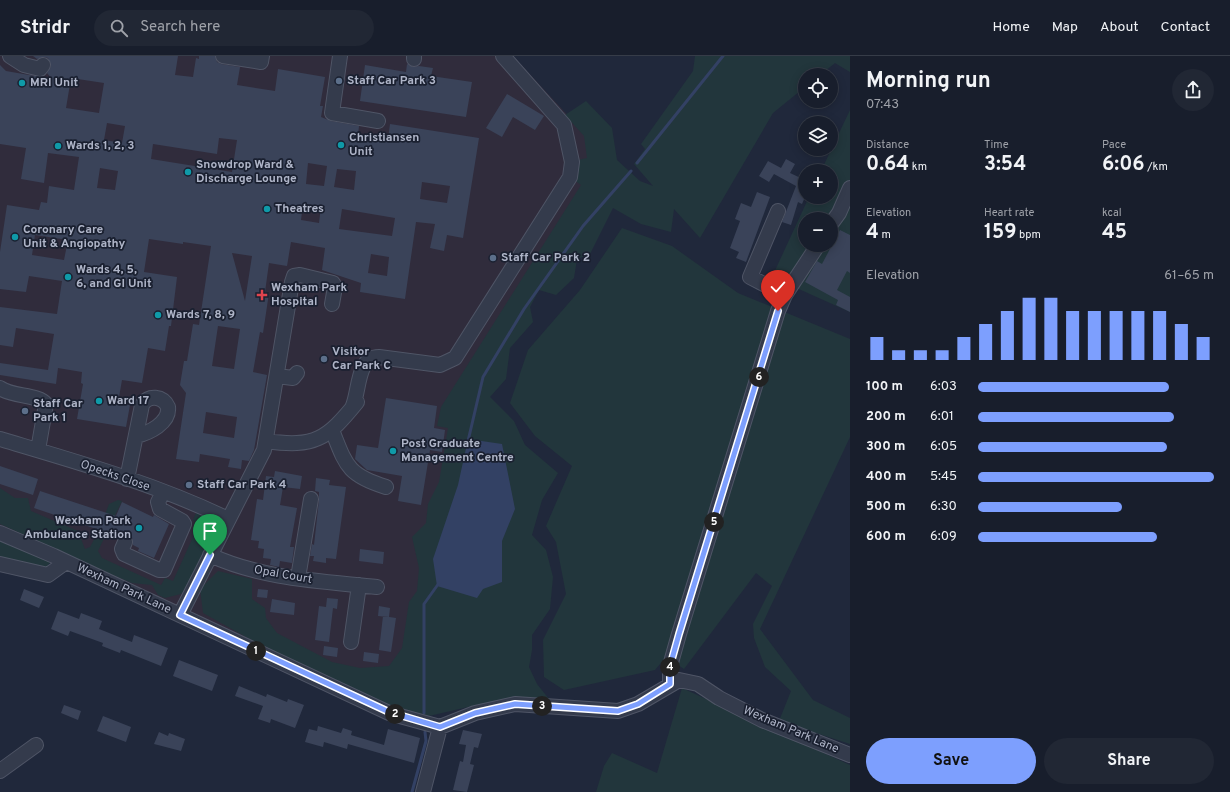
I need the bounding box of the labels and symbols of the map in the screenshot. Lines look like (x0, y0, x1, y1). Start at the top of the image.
place label: Staff Car Park 3 (347, 73, 436, 89)
place label: MRI Unit (30, 75, 79, 91)
marker: Staff Car Park 3 (334, 76, 344, 86)
marker: MRI Unit (17, 78, 27, 88)
place label: Christiansen Unit (349, 130, 419, 160)
place label: Wards 1, 2, 3 (66, 138, 134, 154)
marker: Christiansen Unit (336, 140, 346, 150)
marker: Wards 1, 2, 3 (53, 141, 63, 151)
place label: Snowdrop Ward & Discharge Lounge (196, 157, 297, 187)
marker: Snowdrop Ward & Discharge Lounge (183, 167, 193, 177)
place label: Theatres (275, 201, 324, 217)
marker: Theatres (262, 204, 272, 214)
place label: Coronary Care Unit & Angiopathy (23, 222, 126, 252)
marker: Coronary Care Unit & Angiopathy (10, 232, 20, 242)
place label: Staff Car Park 2 (501, 250, 590, 266)
marker: Staff Car Park 2 (488, 253, 498, 263)
place label: Wards 4, 5, 6, and GI Unit (76, 262, 152, 292)
pin (761, 270, 795, 311)
marker: Wards 4, 5, 6, and GI Unit (63, 272, 73, 282)
place label: Wexham Park Hospital (271, 280, 347, 310)
marker: Wexham Park Hospital (256, 289, 268, 301)
place label: Wards 7, 8, 9 (166, 307, 235, 323)
marker: Wards 7, 8, 9 (153, 310, 163, 320)
place label: Visitor Car Park C (332, 344, 391, 374)
marker: Visitor Car Park C (319, 354, 329, 364)
pin: 6 (749, 367, 769, 387)
place label: Ward 17 (107, 393, 149, 409)
place label: Staff Car Park 1 (33, 396, 83, 426)
marker: Ward 17 (94, 396, 104, 406)
marker: Staff Car Park 1 (20, 406, 30, 416)
place label: Post Graduate Management Centre (401, 436, 514, 466)
marker: Post Graduate Management Centre (388, 446, 398, 456)
street label: Opecks Close (78, 457, 152, 495)
place label: Staff Car Park 4 (197, 477, 287, 493)
marker: Staff Car Park 4 (184, 480, 194, 490)
pin: 5 (704, 512, 724, 532)
place label: Wexham Park Ambulance Station (24, 513, 131, 543)
pin (193, 514, 227, 555)
marker: Wexham Park Ambulance Station (134, 523, 144, 533)
street label: Wexham Park Lane (74, 560, 174, 618)
street label: Opal Court (253, 562, 313, 588)
pin: 1 (246, 641, 266, 661)
pin: 4 (660, 657, 680, 677)
pin: 3 (532, 696, 552, 716)
street label: Wexham Park Lane (741, 703, 841, 757)
pin: 2 (385, 704, 405, 724)

